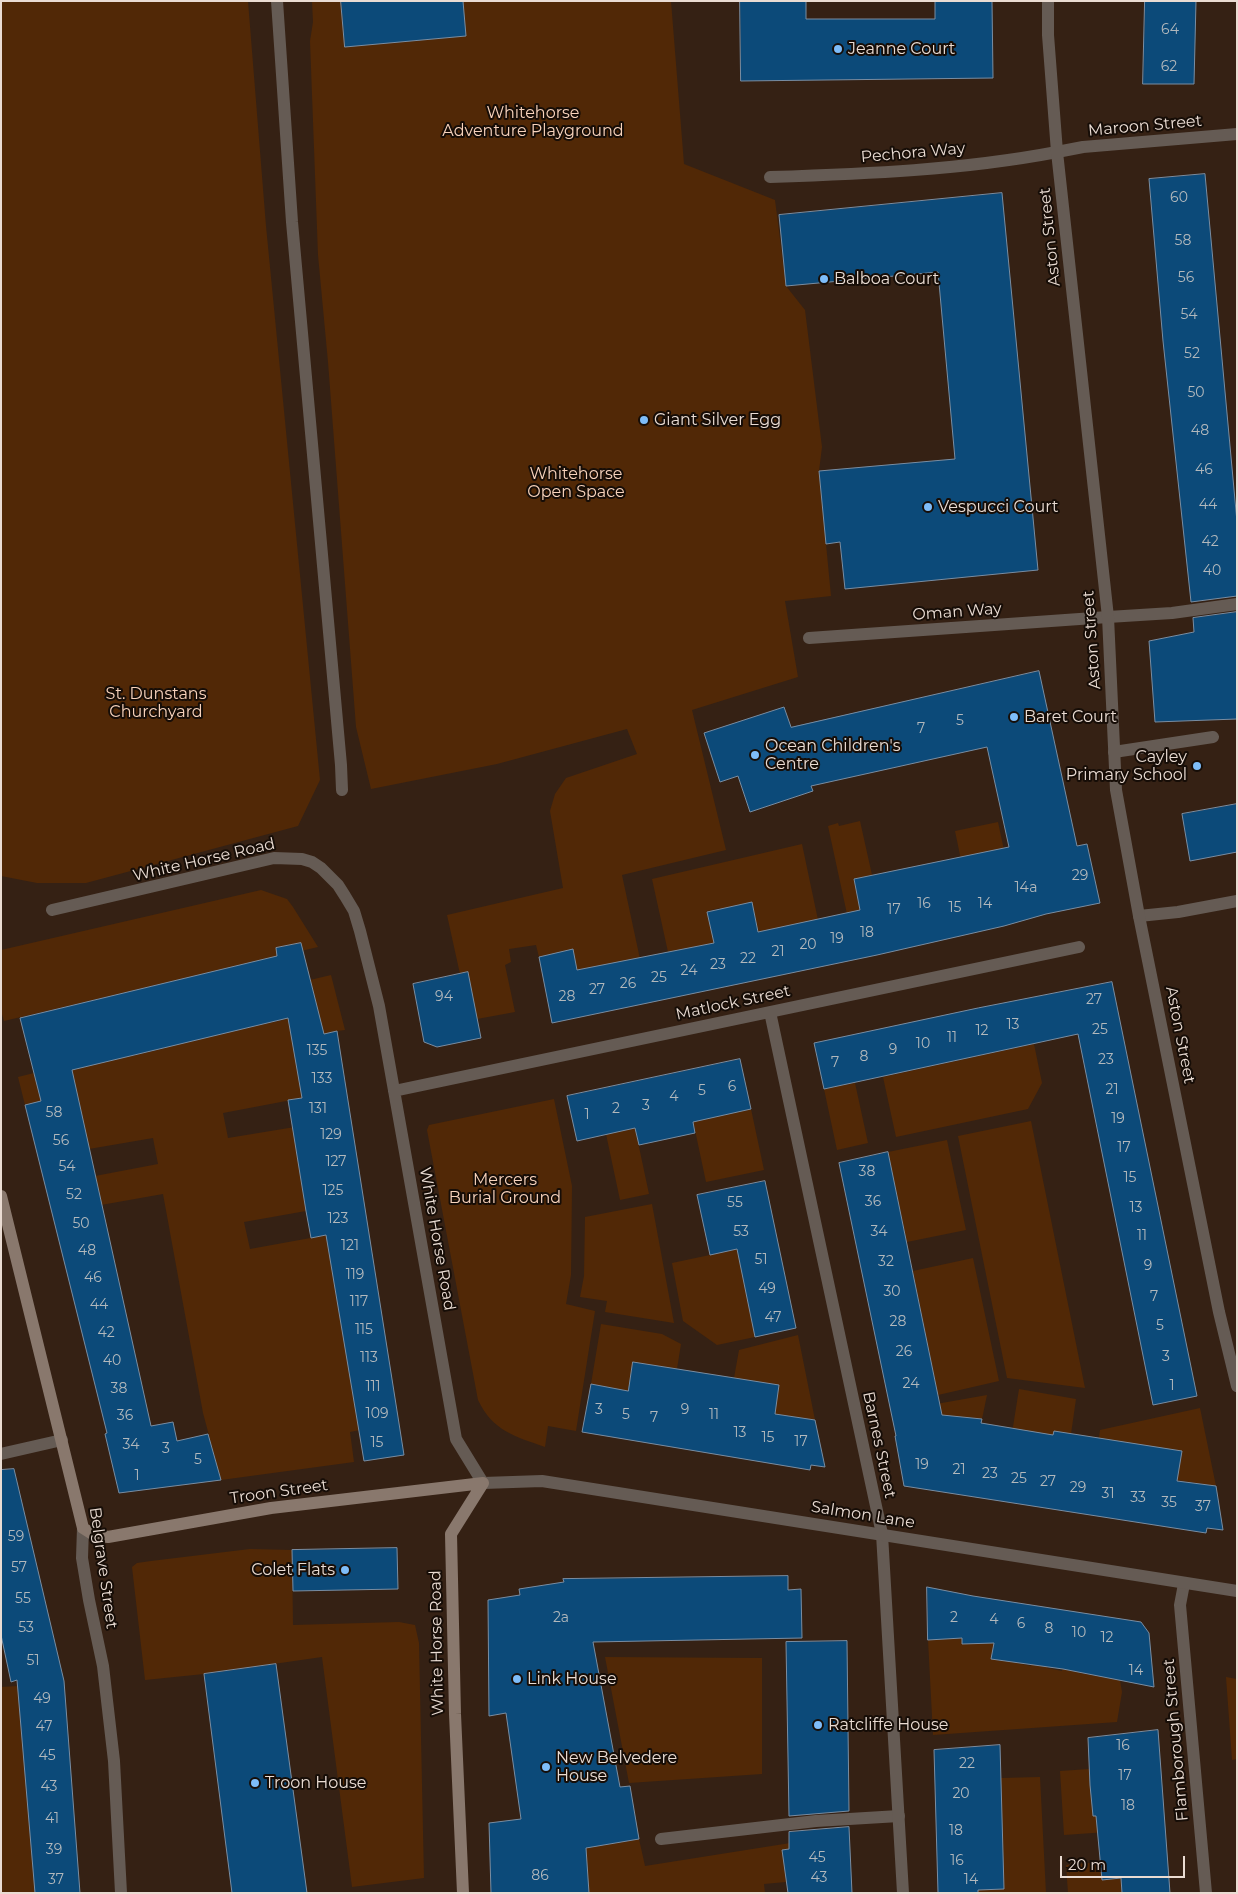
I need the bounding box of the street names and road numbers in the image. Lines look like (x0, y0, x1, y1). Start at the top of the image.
street label: Maroon Street (1087, 111, 1203, 141)
street label: Pechora Way (860, 139, 966, 167)
street label: Aston Street (1035, 187, 1065, 287)
street label: Aston Street (1079, 590, 1105, 690)
street label: Oman Way (912, 599, 1002, 625)
street label: White Horse Road (131, 834, 277, 886)
street label: Matlock Street (674, 981, 792, 1025)
street label: Aston Street (1161, 985, 1199, 1085)
street label: White Horse Road (415, 1166, 459, 1312)
street label: Barnes Street (858, 1390, 900, 1500)
street label: Troon Street (229, 1476, 329, 1508)
street label: Salmon Lane (810, 1497, 916, 1533)
street label: Belgrave Street (85, 1506, 121, 1630)
street label: White Horse Road (426, 1570, 448, 1716)
street label: Flamborough Street (1159, 1658, 1193, 1822)

